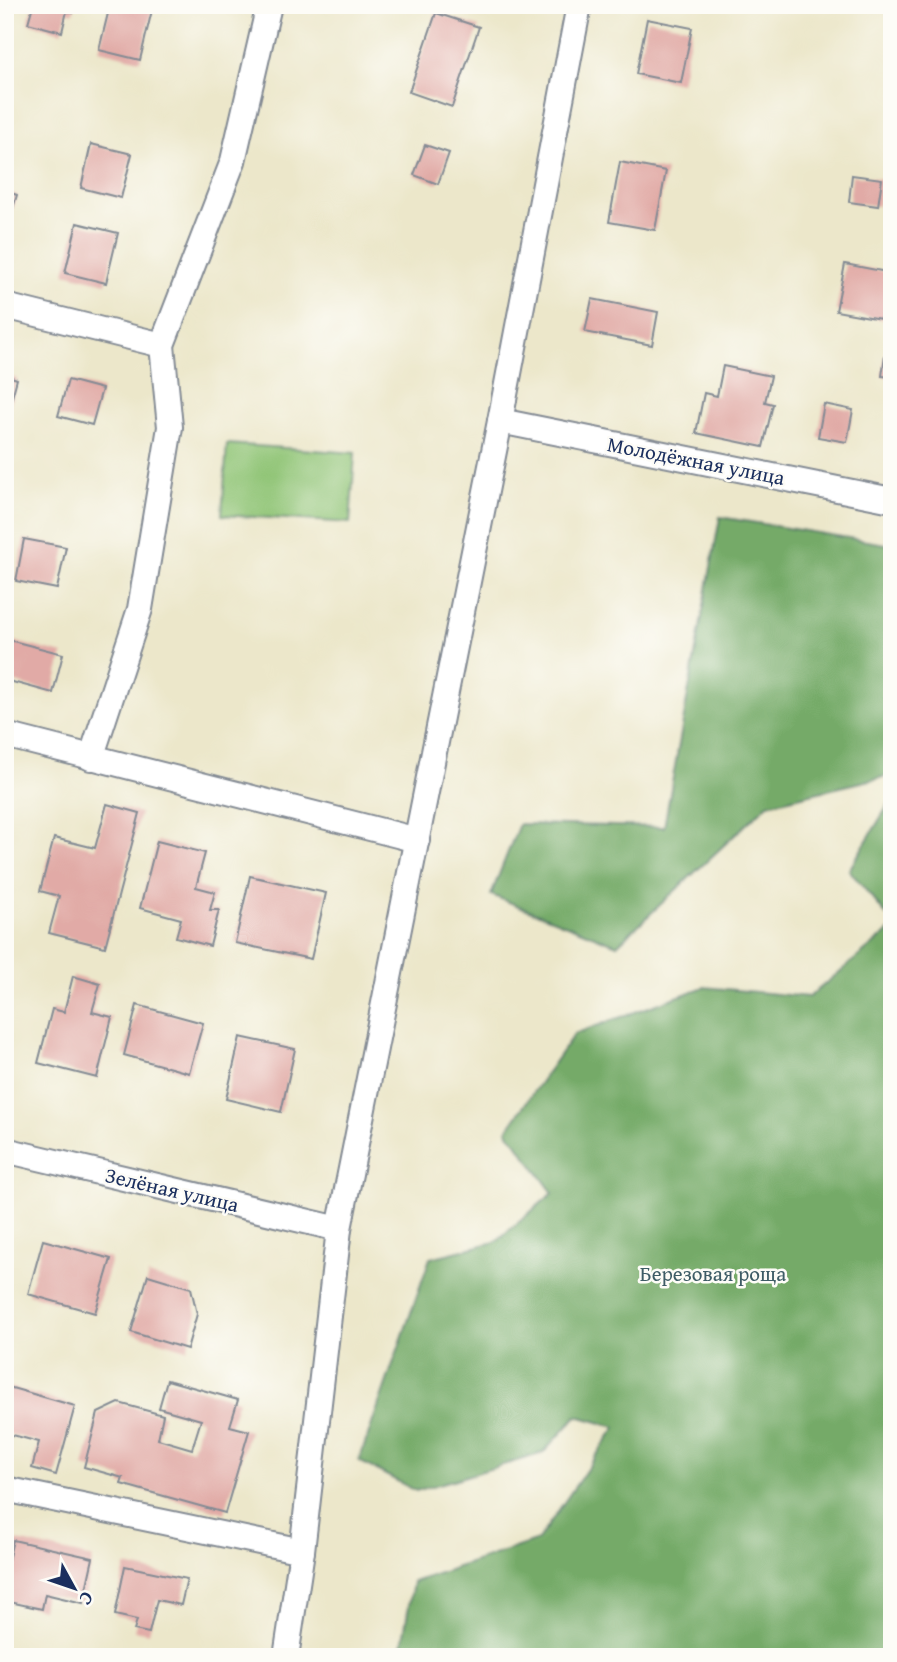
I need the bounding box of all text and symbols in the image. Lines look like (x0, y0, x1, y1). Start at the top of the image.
street label: Молодёжная улица (605, 428, 788, 493)
street label: Зелёная улица (102, 1159, 242, 1220)
park label: Березовая роща (640, 1258, 786, 1289)
north arrow (38, 1554, 108, 1624)
text: С (73, 1586, 101, 1612)

